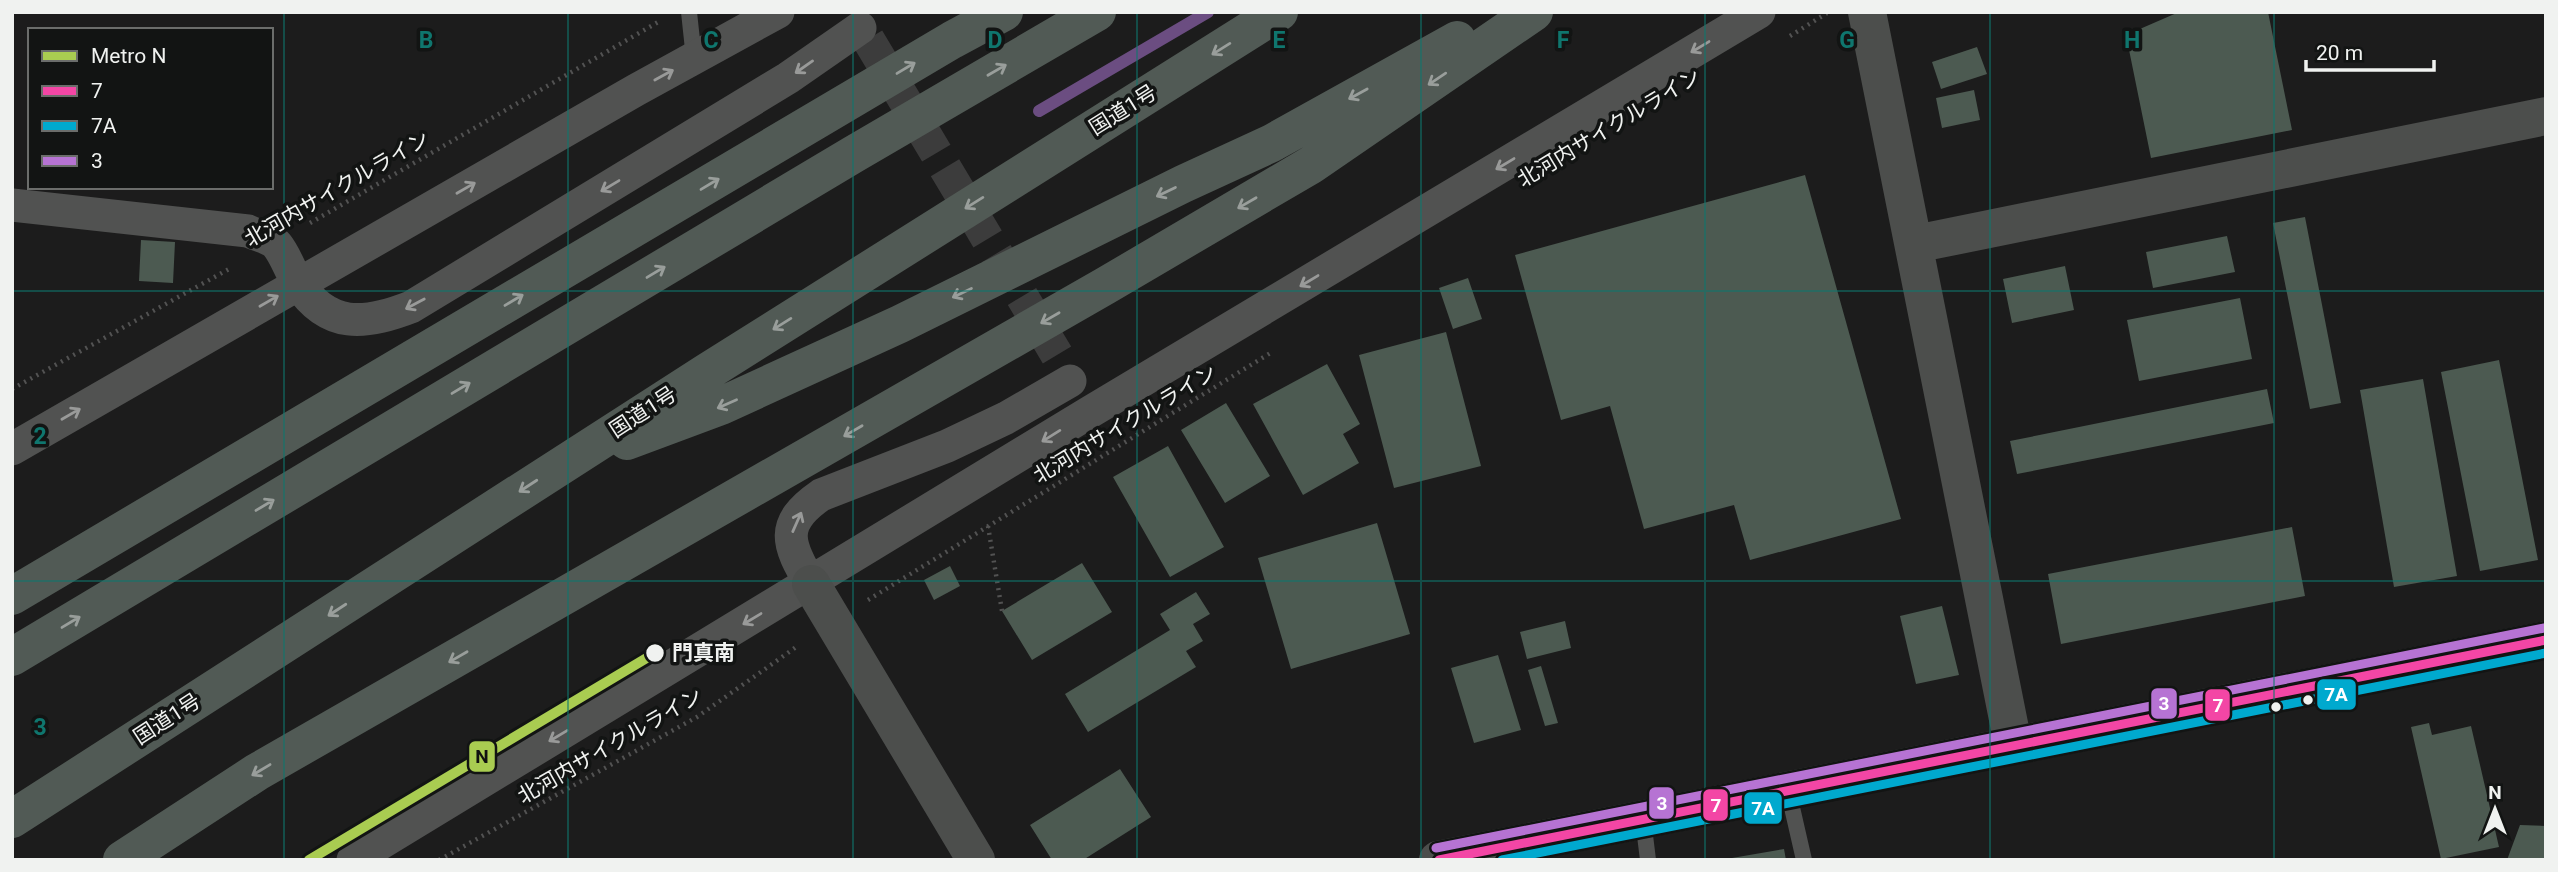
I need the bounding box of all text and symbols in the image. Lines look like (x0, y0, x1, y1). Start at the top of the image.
text: B (419, 27, 433, 54)
text: C (703, 27, 719, 54)
text: D (988, 27, 1002, 54)
text: E (1273, 27, 1286, 54)
text: F (1557, 27, 1570, 54)
text: G (1839, 27, 1855, 54)
text: H (2124, 27, 2140, 54)
legend (28, 28, 273, 189)
scale bar (2306, 28, 2434, 72)
one-way arrow (1212, 41, 1231, 56)
one-way arrow (1690, 41, 1710, 55)
text: 20 m (2316, 41, 2363, 65)
text: Metro N (91, 44, 166, 68)
one-way arrow (795, 60, 814, 74)
one-way arrow (895, 61, 915, 75)
one-way arrow (987, 63, 1007, 77)
street label: 北河内サイクルライン (1513, 64, 1705, 192)
one-way arrow (653, 68, 673, 82)
one-way arrow (1428, 72, 1447, 86)
text: 7 (91, 79, 103, 103)
street label: 国道1号 (1085, 80, 1161, 140)
one-way arrow (1349, 87, 1369, 101)
text: 7A (91, 114, 117, 138)
street label: 北河内サイクルライン (241, 126, 433, 252)
text: 3 (91, 149, 103, 173)
one-way arrow (1495, 157, 1515, 171)
one-way arrow (700, 177, 720, 191)
one-way arrow (600, 180, 620, 194)
one-way arrow (455, 181, 476, 194)
one-way arrow (1156, 186, 1177, 200)
one-way arrow (1237, 196, 1257, 210)
one-way arrow (965, 197, 985, 211)
one-way arrow (646, 264, 666, 278)
one-way arrow (1300, 274, 1320, 288)
one-way arrow (952, 287, 973, 301)
one-way arrow (504, 293, 524, 307)
one-way arrow (258, 294, 278, 308)
one-way arrow (405, 298, 426, 311)
one-way arrow (1041, 311, 1061, 325)
one-way arrow (773, 317, 792, 332)
street label: 北河内サイクルライン (1029, 360, 1221, 488)
one-way arrow (450, 381, 470, 395)
street label: 国道1号 (605, 382, 681, 442)
one-way arrow (717, 398, 738, 411)
one-way arrow (61, 407, 81, 421)
text: 2 (33, 423, 47, 450)
one-way arrow (843, 424, 863, 438)
one-way arrow (1042, 429, 1062, 443)
one-way arrow (519, 479, 538, 494)
one-way arrow (255, 497, 275, 511)
one-way arrow (791, 511, 804, 533)
one-way arrow (328, 602, 347, 617)
one-way arrow (743, 612, 763, 626)
one-way arrow (60, 615, 80, 629)
place label: 門真南 (672, 641, 735, 665)
marker: 門真南 (644, 642, 666, 664)
one-way arrow (448, 650, 468, 664)
line badge: 7A (2316, 678, 2357, 711)
street label: 北河内サイクルライン (514, 683, 706, 809)
text: 7A (2324, 683, 2348, 706)
line badge: 3 (2150, 687, 2178, 720)
line badge: 7 (2204, 688, 2231, 722)
street label: 国道1号 (129, 689, 205, 749)
text: 3 (2159, 692, 2169, 715)
unlabelled marker (2301, 693, 2315, 707)
text: 7 (2213, 694, 2224, 717)
unlabelled marker (2269, 700, 2283, 714)
text: 3 (33, 714, 47, 741)
one-way arrow (548, 729, 568, 743)
line badge: N (468, 740, 496, 773)
text: N (475, 745, 489, 768)
one-way arrow (251, 764, 271, 778)
north arrow (2460, 774, 2530, 844)
text: N (2488, 781, 2502, 804)
line badge: 3 (1648, 786, 1675, 820)
line badge: 7 (1702, 788, 1729, 822)
line badge: 7A (1743, 791, 1783, 825)
text: 3 (1657, 792, 1667, 815)
text: 7 (1711, 794, 1722, 817)
text: 7A (1751, 797, 1775, 820)

